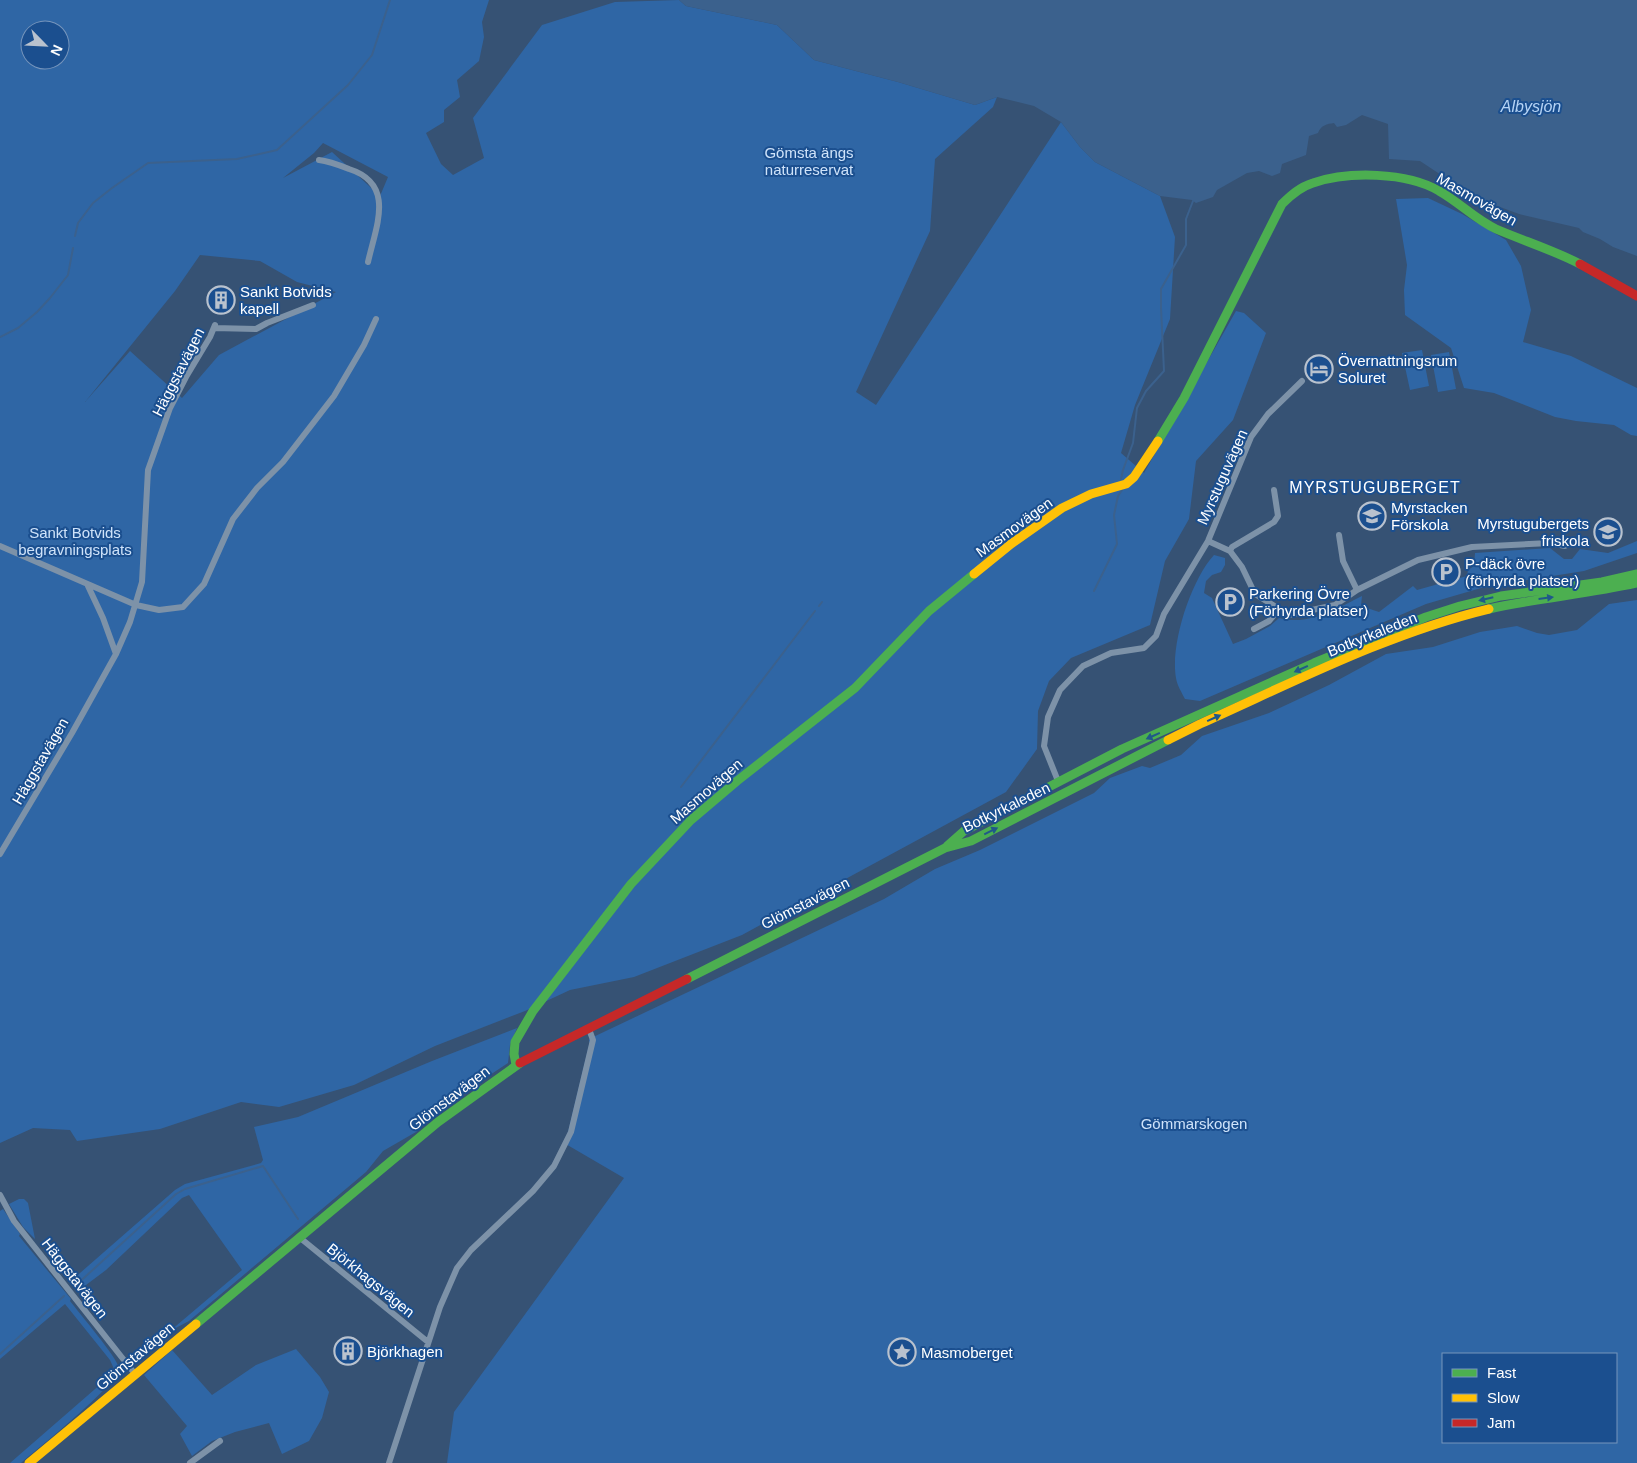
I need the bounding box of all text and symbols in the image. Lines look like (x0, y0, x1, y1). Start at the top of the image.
north arrow (20, 20, 70, 70)
text: N (48, 42, 66, 58)
water label: Albysjön (1500, 98, 1561, 115)
park label: Gömsta ängs naturreservat (764, 144, 854, 178)
street label: Masmovägen (1434, 169, 1520, 229)
place label: Sankt Botvids kapell (240, 283, 332, 317)
building icon: Sankt Botvids kapell (206, 285, 236, 315)
street label: Häggstavägen (148, 325, 208, 419)
place label: Övernattningsrum Soluret (1338, 352, 1457, 386)
hotel icon: Övernattningsrum Soluret (1304, 354, 1334, 384)
street label: Myrstuguvägen (1193, 427, 1251, 527)
district label: MYRSTUGUBERGET (1289, 479, 1461, 496)
street label: Masmovägen (973, 494, 1055, 560)
place label: Myrstacken Förskola (1391, 499, 1468, 533)
school or university icon: Myrstacken Förskola (1357, 501, 1387, 531)
place label: Myrstugubergets friskola (1477, 515, 1590, 549)
school or university icon: Myrstugubergets friskola (1593, 517, 1623, 547)
park label: Sankt Botvids begravningsplats (18, 524, 132, 558)
place label: P-däck övre (förhyrda platser) (1465, 555, 1579, 589)
parking icon: P-däck övre (förhyrda platser) (1431, 557, 1461, 587)
place label: Parkering Övre (Förhyrda platser) (1249, 585, 1368, 619)
parking icon: Parkering Övre (Förhyrda platser) (1215, 587, 1245, 617)
one-way arrow (1539, 594, 1555, 602)
one-way arrow (1478, 595, 1493, 603)
street label: Botkyrkaleden (1325, 608, 1419, 660)
one-way arrow (1294, 665, 1308, 673)
one-way arrow (1207, 713, 1221, 721)
street label: Häggstavägen (8, 715, 72, 807)
one-way arrow (1146, 732, 1160, 740)
street label: Masmovägen (666, 755, 746, 827)
street label: Botkyrkaleden (960, 779, 1052, 835)
one-way arrow (984, 827, 998, 835)
street label: Glömstavägen (758, 873, 852, 933)
street label: Glömstavägen (405, 1062, 493, 1134)
park label: Gömmarskogen (1141, 1115, 1247, 1132)
street label: Häggstavägen (39, 1235, 111, 1321)
street label: Björkhagsvägen (324, 1240, 418, 1320)
street label: Glömstavägen (92, 1318, 178, 1394)
building icon: Björkhagen (333, 1336, 363, 1366)
place icon: Masmoberget (887, 1337, 917, 1367)
place label: Björkhagen (367, 1343, 443, 1360)
place label: Masmoberget (921, 1344, 1014, 1361)
legend (1442, 1353, 1617, 1443)
text: Fast (1487, 1364, 1517, 1381)
text: Slow (1487, 1389, 1520, 1406)
text: Jam (1487, 1414, 1515, 1431)

